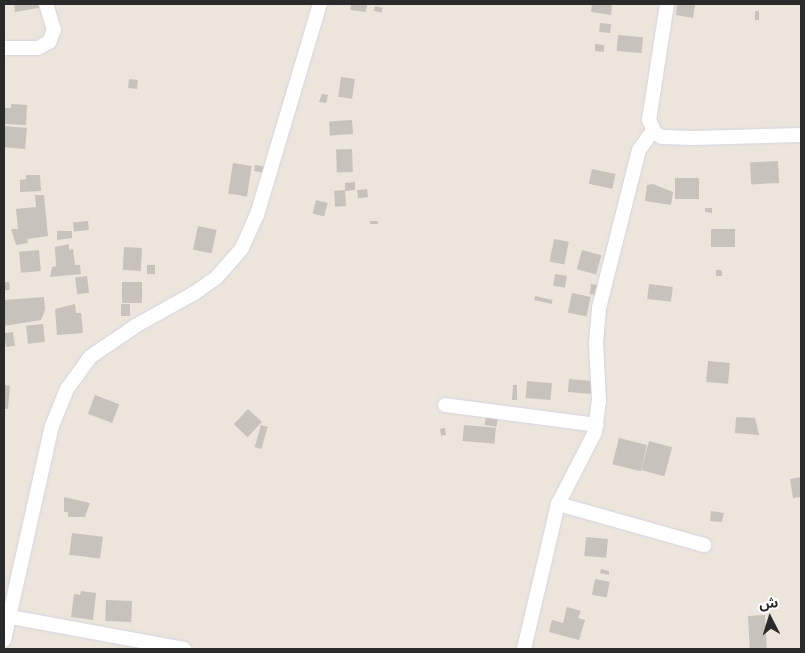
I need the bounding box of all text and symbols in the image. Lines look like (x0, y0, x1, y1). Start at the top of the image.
text: ش (758, 592, 779, 614)
north arrow (745, 593, 795, 643)

